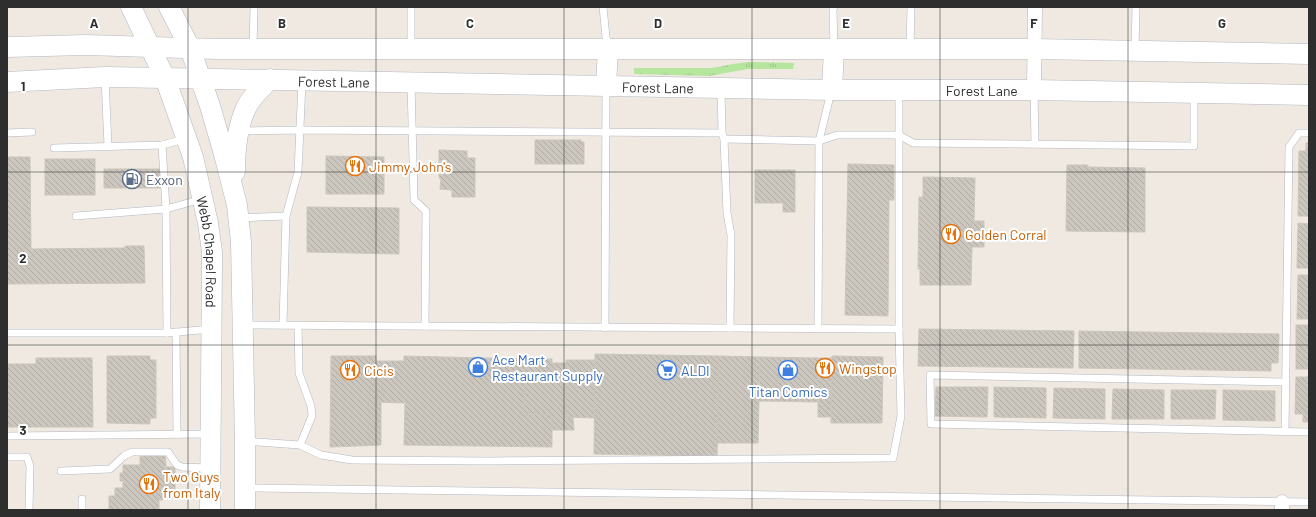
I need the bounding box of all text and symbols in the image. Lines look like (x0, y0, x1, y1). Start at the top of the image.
text: A (90, 15, 99, 31)
text: B (278, 15, 286, 31)
text: C (466, 15, 474, 31)
text: D (654, 15, 662, 31)
text: E (842, 15, 850, 31)
text: F (1030, 15, 1038, 31)
text: G (1218, 15, 1226, 31)
street label: Forest Lane (298, 72, 370, 90)
text: 1 (21, 78, 25, 94)
street label: Forest Lane (622, 78, 694, 96)
street label: Forest Lane (946, 82, 1018, 99)
restaurant icon: Jimmy John's (344, 155, 366, 177)
place label: Jimmy John's (369, 158, 452, 175)
fuel station icon: Exxon (121, 168, 143, 190)
place label: Exxon (146, 171, 183, 188)
street label: Webb Chapel Road (194, 194, 221, 308)
restaurant icon: Golden Corral (940, 223, 962, 245)
place label: Golden Corral (965, 226, 1047, 243)
text: 2 (19, 250, 27, 266)
place label: Ace Mart Restaurant Supply (492, 351, 603, 384)
shop icon: Ace Mart Restaurant Supply (467, 356, 489, 378)
restaurant icon: Wingstop (814, 357, 836, 379)
restaurant icon: Cicis (339, 359, 361, 381)
supermarket icon: ALDI (656, 359, 678, 381)
shop icon: Titan Comics (777, 359, 799, 381)
place label: Wingstop (839, 360, 897, 377)
place label: Cicis (364, 362, 394, 379)
place label: ALDI (681, 362, 710, 379)
place label: Titan Comics (748, 383, 828, 400)
text: 3 (19, 422, 27, 438)
place label: Two Guys from Italy (163, 468, 221, 501)
restaurant icon: Two Guys from Italy (138, 473, 160, 495)

